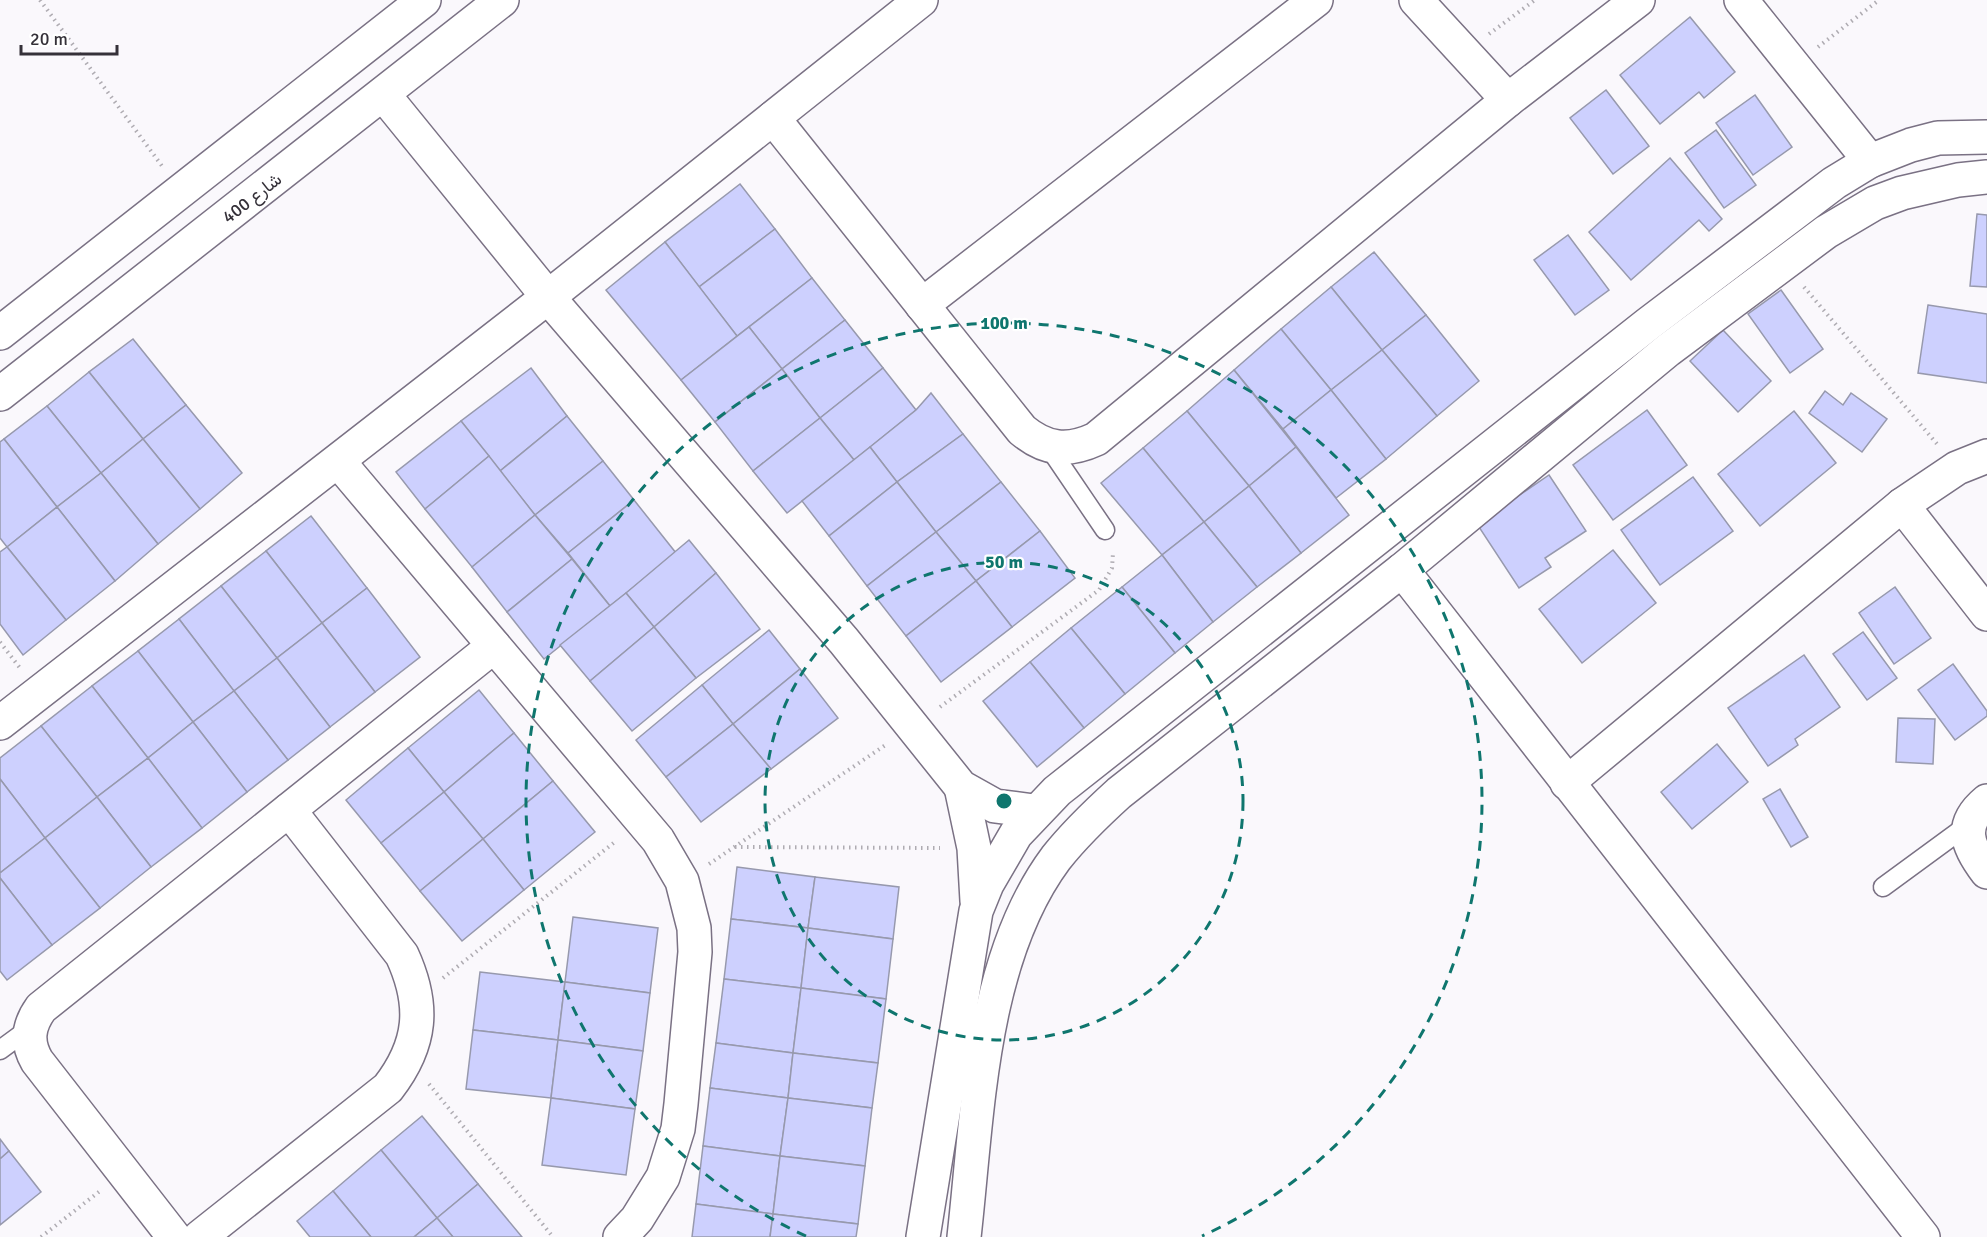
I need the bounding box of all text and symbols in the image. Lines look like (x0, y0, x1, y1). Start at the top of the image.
scale bar (21, 18, 117, 56)
text: 20 m (30, 28, 68, 50)
street label: شارع 400 (218, 168, 287, 229)
text: 100 m (980, 312, 1028, 334)
text: 50 m (985, 551, 1023, 573)
centre of rings (994, 791, 1014, 811)

